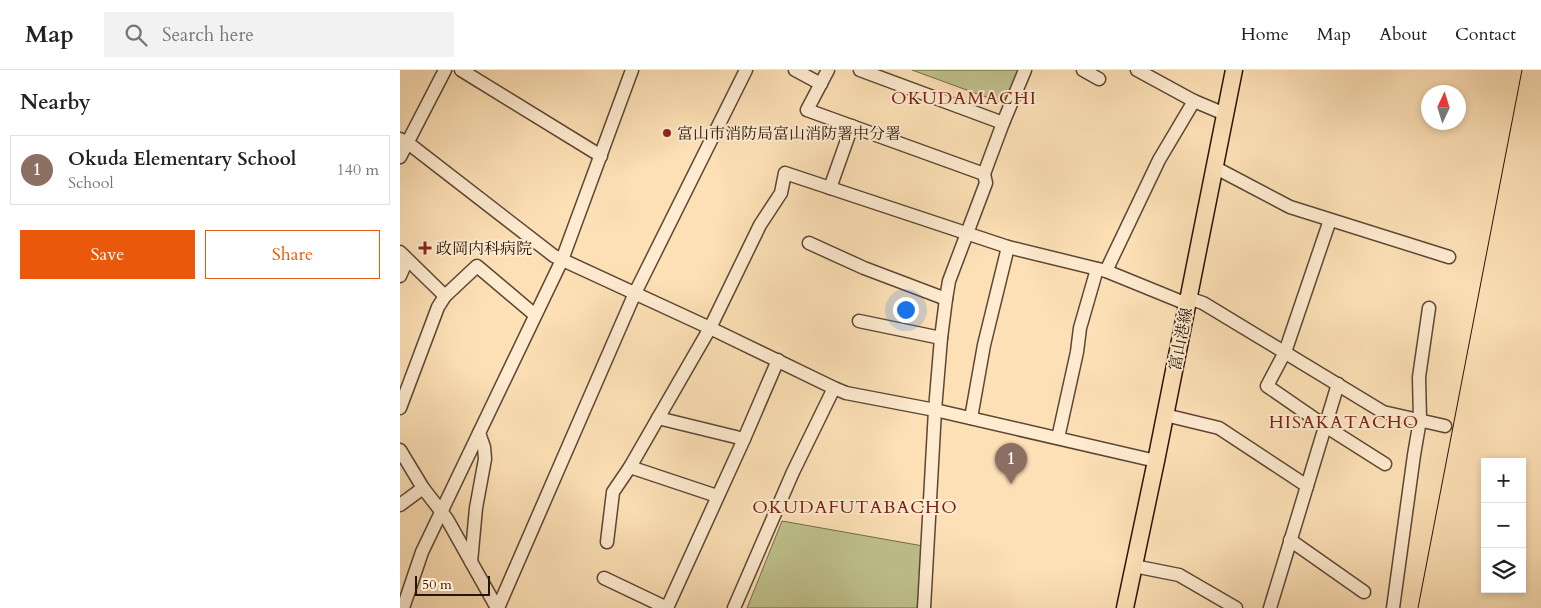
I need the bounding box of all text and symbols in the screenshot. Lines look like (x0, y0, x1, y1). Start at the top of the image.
search box (104, 12, 454, 57)
text: Map (25, 18, 74, 51)
icon: search (122, 21, 150, 49)
text: Search here (162, 22, 254, 48)
text: Home (1241, 22, 1289, 47)
text: Map (1317, 22, 1351, 47)
text: About (1379, 22, 1427, 47)
text: Contact (1455, 22, 1516, 47)
north arrow (1421, 85, 1466, 130)
district label: OKUDAMACHI (891, 86, 1037, 111)
text: Nearby (20, 88, 91, 117)
place label: 富山市消防局富山消防署中分署 (677, 123, 901, 145)
marker: 富山市消防局富山消防署中分署 (661, 127, 673, 139)
text: Okuda Elementary School (68, 146, 296, 172)
text: 1 (33, 159, 41, 181)
text: 140 m (337, 159, 379, 181)
text: School (68, 172, 113, 194)
button: Save (20, 230, 195, 279)
button: Share (205, 230, 380, 279)
place label: 政岡内科病院 (436, 238, 532, 260)
marker: 政岡内科病院 (418, 241, 432, 255)
your location (893, 297, 919, 323)
street label: 富山港線 (1164, 306, 1198, 373)
district label: HISAKATACHO (1269, 410, 1419, 435)
pin: 1 (995, 443, 1027, 484)
map controls (1481, 458, 1526, 593)
button: + (1481, 458, 1526, 503)
district label: OKUDAFUTABACHO (752, 495, 958, 520)
button: − (1481, 503, 1526, 548)
button: layers (1481, 548, 1526, 593)
scale bar (415, 573, 490, 596)
text: 50 m (422, 575, 452, 594)

